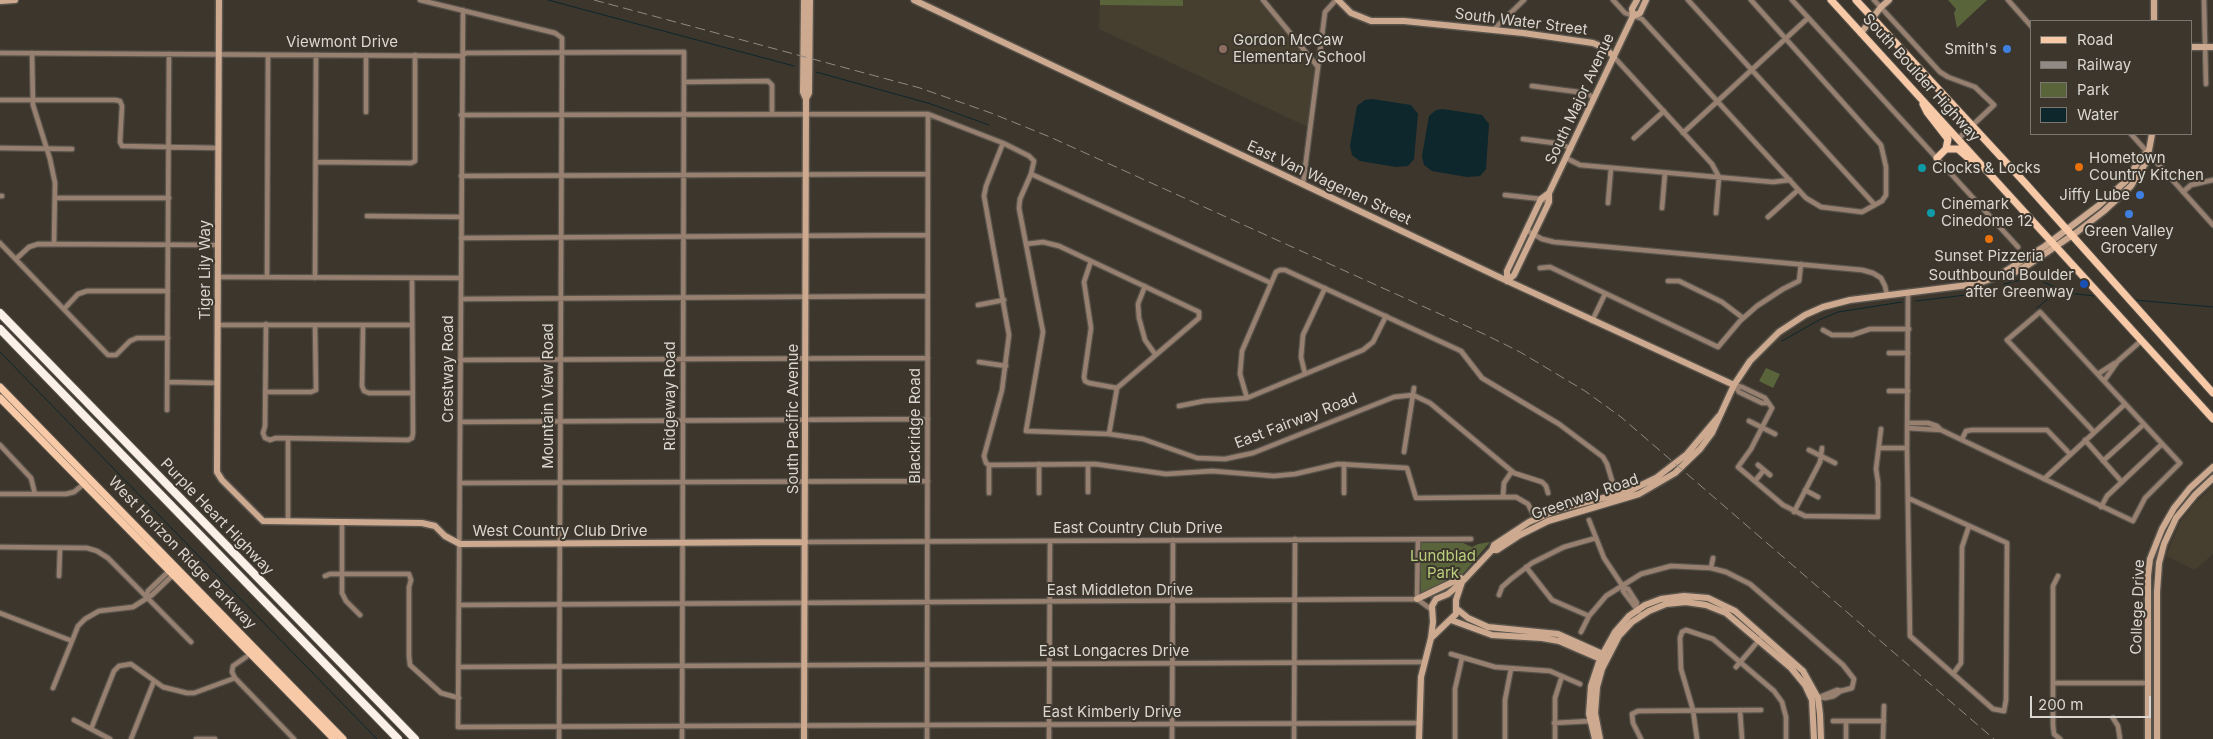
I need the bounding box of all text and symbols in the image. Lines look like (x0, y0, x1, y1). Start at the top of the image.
street label: South Water Street (1454, 5, 1588, 39)
street label: South Boulder Highway (1859, 10, 1983, 146)
legend (2030, 20, 2193, 135)
text: Road (2077, 30, 2113, 49)
place label: Gordon McCaw Elementary School (1233, 31, 1366, 66)
street label: South Major Avenue (1542, 31, 1618, 167)
street label: Viewmont Drive (286, 33, 398, 51)
place label: Smith's (1944, 40, 1997, 58)
marker: Gordon McCaw Elementary School (1217, 43, 1229, 55)
marker: Smith's (2001, 43, 2013, 55)
text: Railway (2077, 55, 2131, 74)
text: Park (2077, 80, 2109, 99)
text: Water (2077, 105, 2119, 124)
street label: East Van Wagenen Street (1244, 137, 1414, 229)
place label: Hometown Country Kitchen (2089, 149, 2204, 184)
place label: Clocks & Locks (1932, 159, 2041, 177)
marker: Hometown Country Kitchen (2073, 161, 2085, 173)
marker: Clocks & Locks (1916, 162, 1928, 174)
place label: Jiffy Lube (2059, 186, 2130, 204)
marker: Jiffy Lube (2134, 189, 2146, 201)
place label: Cinemark Cinedome 12 (1941, 195, 2033, 230)
marker: Cinemark Cinedome 12 (1925, 207, 1937, 219)
marker: Green Valley Grocery (2123, 208, 2135, 220)
street label: Tiger Lily Way (196, 220, 214, 320)
place label: Green Valley Grocery (2084, 222, 2174, 257)
marker: Sunset Pizzeria (1983, 233, 1995, 245)
place label: Sunset Pizzeria (1934, 247, 2044, 265)
place label: Southbound Boulder after Greenway (1929, 266, 2074, 301)
marker: Southbound Boulder after Greenway (2078, 278, 2090, 290)
street label: Crestway Road (439, 315, 457, 423)
street label: Mountain View Road (539, 323, 557, 469)
street label: Ridgeway Road (661, 341, 679, 451)
street label: South Pacific Avenue (784, 344, 802, 494)
street label: Blackridge Road (906, 368, 924, 484)
street label: East Fairway Road (1232, 389, 1360, 453)
street label: Purple Heart Highway (157, 455, 277, 579)
street label: Greenway Road (1529, 470, 1641, 524)
street label: West Horizon Ridge Parkway (104, 473, 260, 633)
street label: East Country Club Drive (1053, 519, 1223, 537)
street label: West Country Club Drive (472, 522, 648, 540)
park label: Lundblad Park (1410, 547, 1476, 582)
street label: College Drive (2127, 559, 2149, 655)
street label: East Middleton Drive (1047, 581, 1193, 599)
street label: East Longacres Drive (1039, 642, 1189, 660)
scale bar (2033, 686, 2154, 718)
text: 200 m (2038, 695, 2083, 714)
street label: East Kimberly Drive (1043, 703, 1181, 721)

